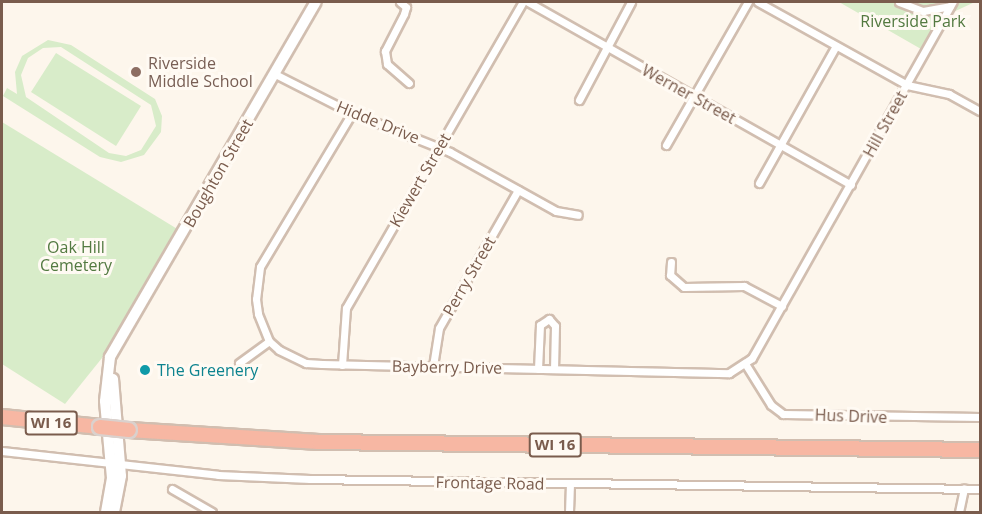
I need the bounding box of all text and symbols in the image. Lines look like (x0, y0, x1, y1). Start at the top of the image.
park label: Riverside Park (860, 11, 966, 31)
place label: Riverside Middle School (148, 53, 253, 91)
street label: Werner Street (639, 60, 739, 128)
marker: Riverside Middle School (129, 65, 143, 79)
street label: Hill Street (859, 88, 911, 160)
street label: Hidde Drive (334, 97, 422, 147)
street label: Boughton Street (179, 115, 257, 231)
street label: Kiewert Street (385, 130, 455, 230)
street label: Perry Street (439, 233, 499, 319)
park label: Oak Hill Cemetery (40, 237, 112, 275)
street label: Bayberry Drive (392, 356, 502, 378)
place label: The Greenery (157, 360, 258, 380)
marker: The Greenery (138, 363, 152, 377)
street label: Hus Drive (814, 405, 888, 427)
road number: WI 16 (24, 411, 78, 435)
road number: WI 16 (528, 433, 582, 457)
street label: Frontage Road (435, 472, 545, 494)

